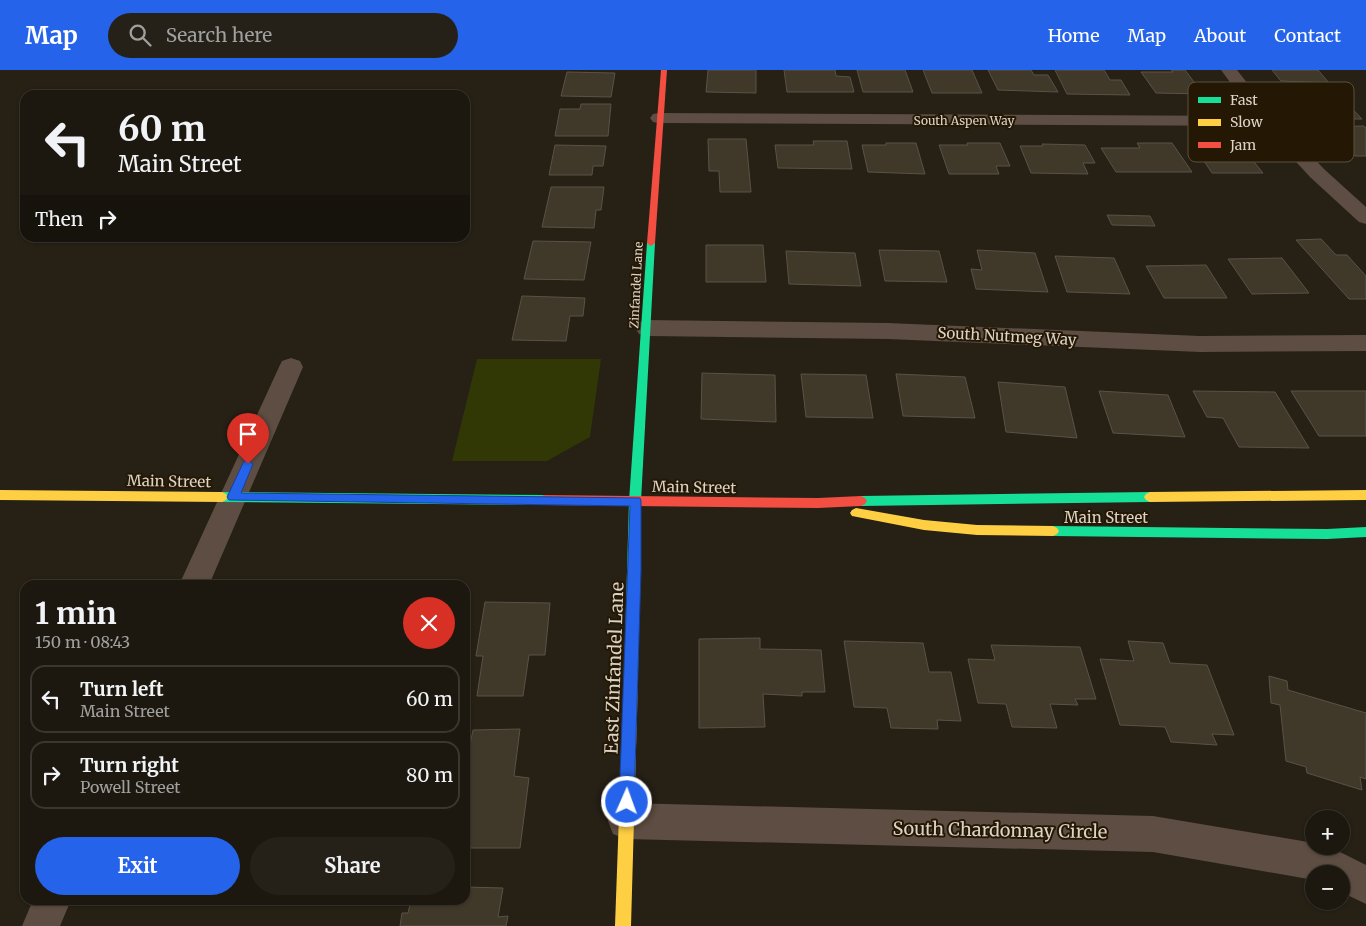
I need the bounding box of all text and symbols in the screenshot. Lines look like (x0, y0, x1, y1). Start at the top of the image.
search box (108, 13, 458, 58)
text: Map (25, 20, 78, 51)
icon: search (126, 21, 154, 49)
text: Search here (166, 23, 272, 47)
text: Home (1048, 24, 1100, 47)
text: Map (1128, 24, 1166, 47)
text: About (1194, 24, 1246, 47)
text: Contact (1274, 24, 1341, 47)
legend (1188, 82, 1354, 162)
text: Fast (1230, 91, 1258, 109)
text: 60 m (118, 107, 206, 151)
icon: left (35, 110, 100, 175)
street label: South Aspen Way (914, 113, 1014, 128)
text: Slow (1230, 113, 1263, 131)
text: Jam (1229, 136, 1256, 154)
text: Main Street (118, 150, 241, 178)
icon: right (93, 205, 121, 233)
text: Then (35, 207, 83, 231)
street label: Zinfandel Lane (626, 241, 646, 329)
street label: South Nutmeg Way (937, 323, 1077, 349)
pin (227, 413, 269, 464)
icon: arrive (234, 420, 262, 448)
street label: Main Street (127, 471, 211, 491)
street label: Main Street (652, 477, 736, 497)
street label: Main Street (1064, 508, 1148, 527)
street label: East Zinfandel Lane (599, 581, 629, 755)
text: 1 min (35, 594, 117, 632)
button: close (403, 597, 455, 649)
text: 150 m · 08:43 (35, 632, 130, 652)
text: Turn left (80, 677, 164, 701)
icon: left (37, 685, 65, 713)
text: 60 m (406, 687, 453, 711)
text: Main Street (80, 701, 170, 721)
text: Turn right (80, 753, 179, 777)
icon: right (37, 761, 65, 789)
text: 80 m (406, 763, 453, 787)
position arrow (600, 775, 652, 827)
text: Powell Street (80, 777, 181, 797)
map controls (1305, 810, 1350, 910)
button: + (1305, 810, 1350, 855)
street label: South Chardonnay Circle (892, 817, 1108, 843)
button: Exit (35, 837, 240, 895)
button: Share (250, 837, 455, 895)
button: − (1305, 865, 1350, 910)

